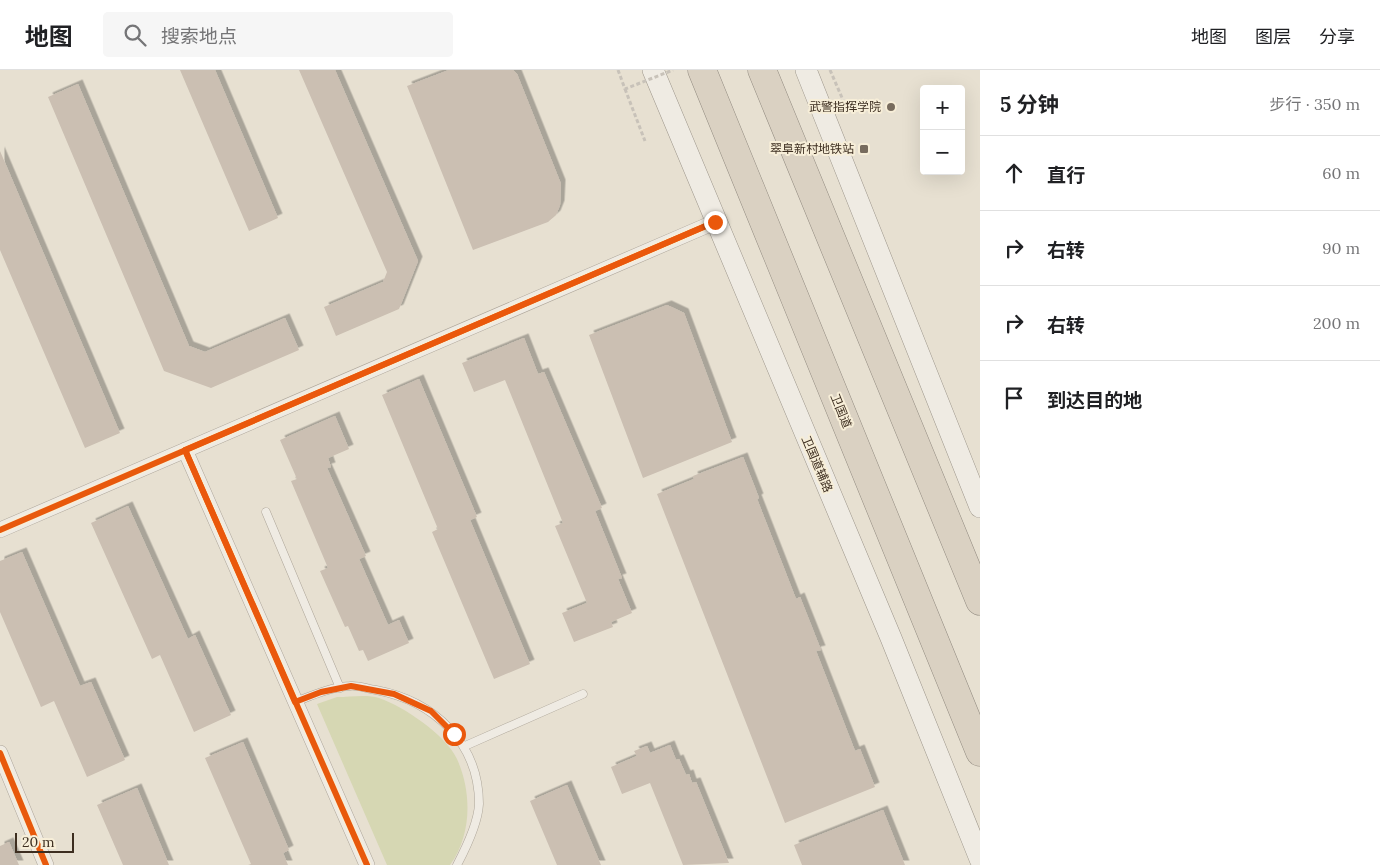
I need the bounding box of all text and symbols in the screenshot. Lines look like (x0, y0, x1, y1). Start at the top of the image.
search box (103, 12, 453, 57)
text: 地图 (25, 21, 73, 52)
icon: search (121, 21, 149, 49)
text: 搜索地点 (161, 24, 237, 48)
text: 地图 (1191, 25, 1227, 48)
text: 图层 (1255, 25, 1291, 48)
text: 分享 (1319, 25, 1355, 48)
map controls (920, 85, 965, 175)
button: + (920, 85, 965, 130)
text: 5 分钟 (1000, 91, 1059, 118)
text: 步行 · 350 m (1270, 94, 1360, 114)
place label: 武警指挥学院 (809, 99, 881, 114)
marker: 武警指挥学院 (885, 101, 897, 113)
button: − (920, 130, 965, 175)
place label: 翠阜新村地铁站 (770, 141, 854, 156)
marker: 翠阜新村地铁站 (858, 143, 870, 155)
icon: ahead (1000, 159, 1028, 187)
text: 直行 (1047, 163, 1085, 187)
text: 60 m (1322, 163, 1360, 183)
route end (704, 211, 727, 234)
icon: right (1000, 234, 1028, 262)
text: 右转 (1047, 238, 1085, 262)
text: 90 m (1322, 238, 1360, 258)
icon: right (1000, 309, 1028, 337)
text: 右转 (1047, 313, 1085, 337)
text: 200 m (1313, 313, 1360, 333)
icon: arrive (1000, 384, 1028, 412)
text: 到达目的地 (1047, 388, 1142, 412)
street label: 卫国道 (828, 391, 855, 430)
street label: 卫国道辅路 (799, 433, 836, 494)
route start (443, 723, 466, 746)
scale bar (15, 830, 74, 853)
text: 20 m (22, 833, 54, 851)

